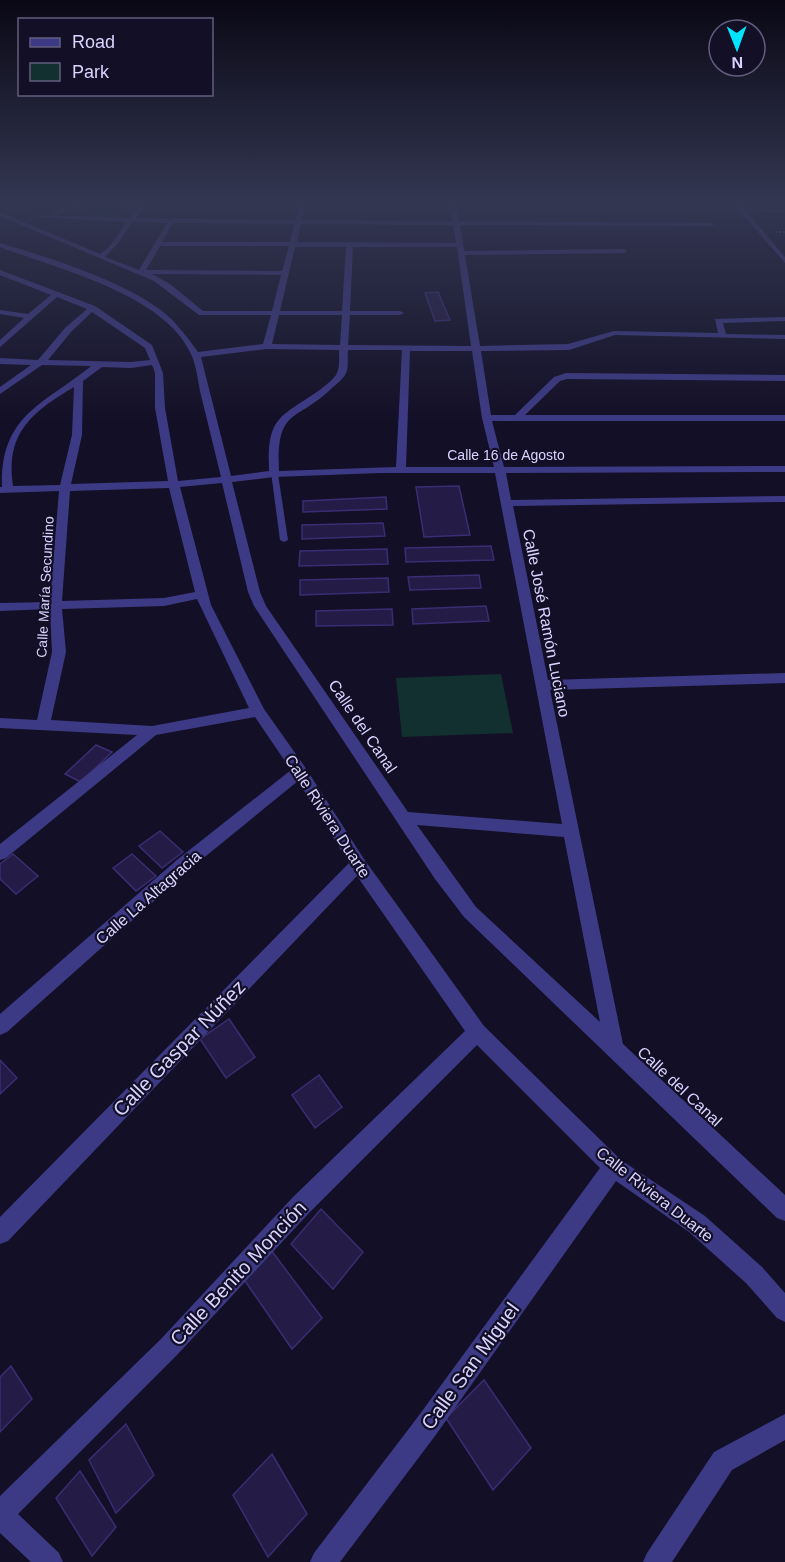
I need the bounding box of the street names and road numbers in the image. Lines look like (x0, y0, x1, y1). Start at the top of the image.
street label: Calle 16 de Agosto (447, 447, 565, 463)
street label: Calle María Secundino (33, 516, 57, 658)
street label: Calle José Ramón Luciano (520, 528, 573, 719)
street label: Calle del Canal (325, 677, 400, 776)
street label: Calle Riviera Duarte (281, 752, 374, 881)
street label: Calle La Altagracia (92, 847, 204, 948)
street label: Calle Gaspar Núñez (109, 976, 249, 1120)
street label: Calle del Canal (634, 1043, 725, 1130)
street label: Calle Riviera Duarte (593, 1144, 716, 1245)
street label: Calle Benito Monción (166, 1196, 310, 1350)
street label: Calle San Miguel (417, 1298, 523, 1434)

